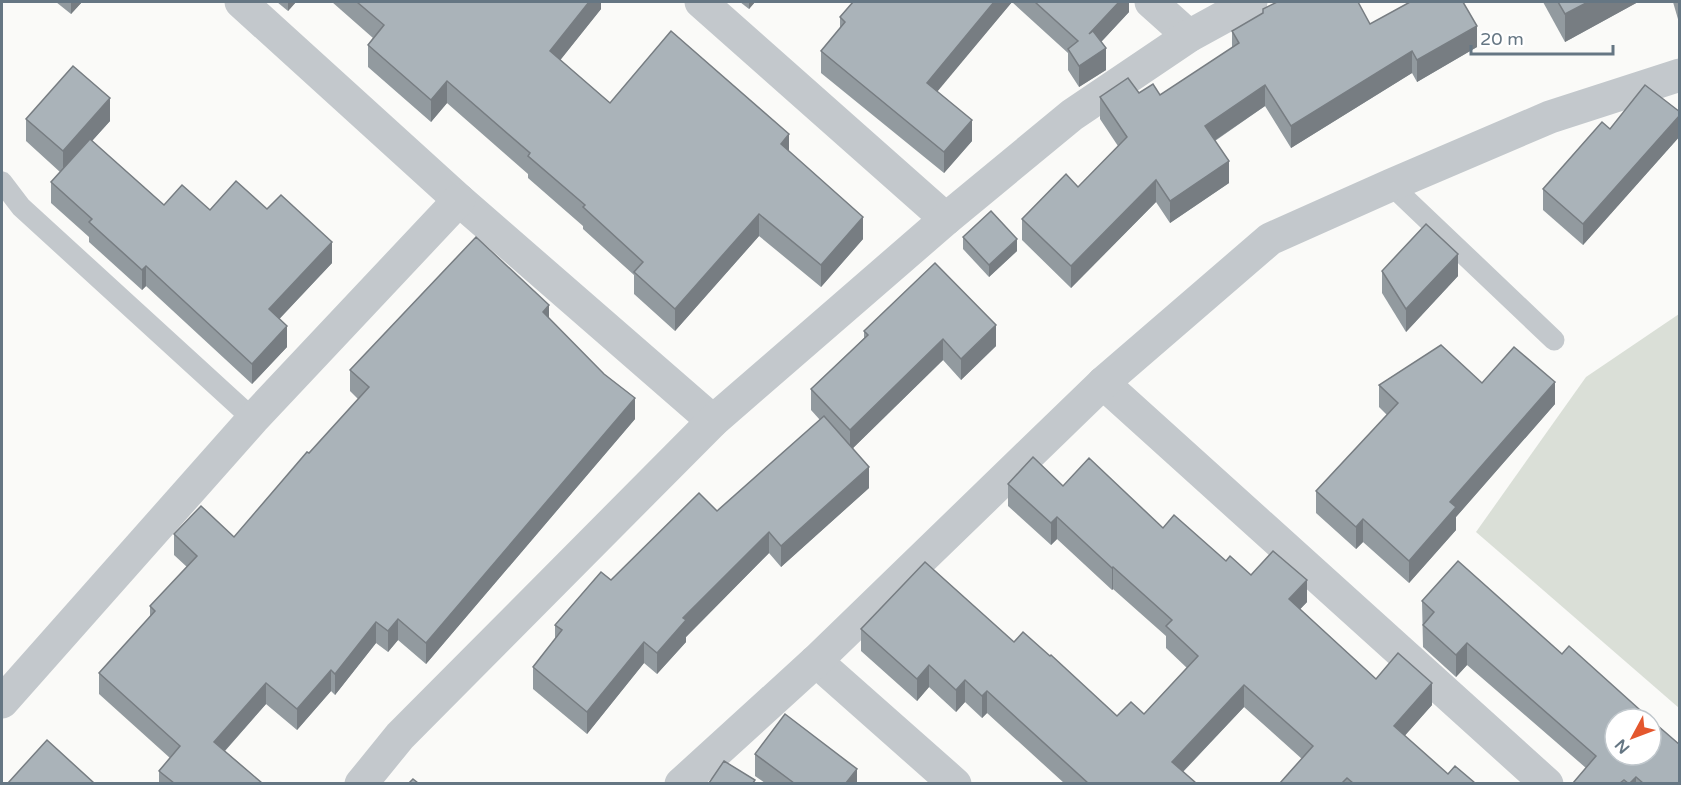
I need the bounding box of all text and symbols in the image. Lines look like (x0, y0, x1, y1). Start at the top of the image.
scale bar (1471, 18, 1614, 56)
text: 20 m (1480, 28, 1524, 50)
north arrow (1603, 707, 1663, 767)
text: N (1611, 735, 1634, 758)

